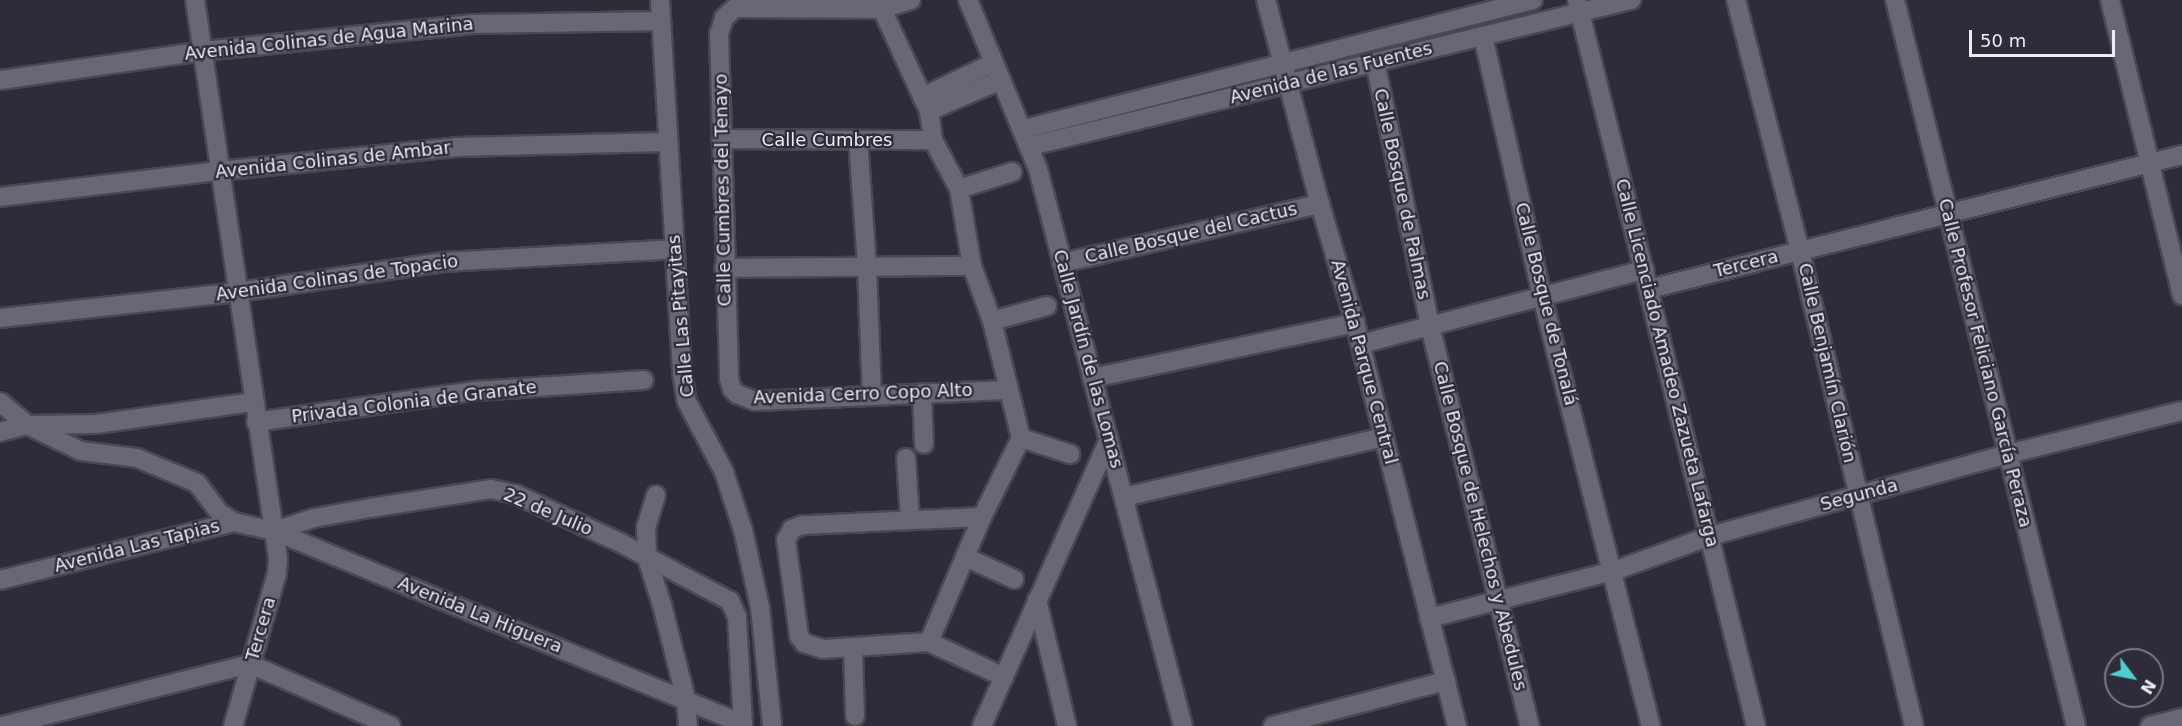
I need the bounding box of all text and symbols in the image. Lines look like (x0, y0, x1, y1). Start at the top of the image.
street label: Avenida Colinas de Agua Marina (184, 13, 474, 65)
scale bar (1972, 18, 2118, 56)
text: 50 m (1980, 30, 2026, 51)
street label: Avenida de las Fuentes (1228, 37, 1434, 109)
street label: Calle Cumbres del Tenayo (710, 73, 736, 307)
street label: Calle Bosque de Palmas (1369, 87, 1435, 301)
street label: Calle Cumbres (762, 129, 892, 151)
street label: Avenida Colinas de Ambar (214, 137, 452, 183)
street label: Calle Licenciado Amadeo Zazueta Lafarga (1611, 176, 1723, 550)
street label: Calle Profesor Feliciano García Peraza (1934, 196, 2036, 530)
street label: Calle Bosque del Cactus (1083, 198, 1299, 268)
street label: Calle Bosque de Tonalá (1510, 200, 1582, 408)
street label: Calle Las Pitayitas (663, 234, 699, 398)
street label: Tercera (1712, 246, 1780, 282)
street label: Calle Jardín de las Lomas (1048, 247, 1128, 471)
street label: Avenida Colinas de Topacio (215, 250, 459, 306)
street label: Avenida Parque Central (1326, 257, 1402, 467)
street label: Calle Benjamín Clarión (1793, 261, 1861, 465)
street label: Calle Bosque de Helechos y Abedules (1429, 359, 1531, 693)
street label: Privada Colonia de Granate (290, 376, 538, 428)
street label: Avenida Cerro Copo Alto (753, 379, 973, 409)
street label: Segunda (1818, 474, 1900, 516)
street label: 22 de Julio (500, 484, 596, 540)
street label: Avenida Las Tapias (52, 515, 222, 577)
street label: Avenida La Higuera (395, 572, 565, 658)
street label: Tercera (242, 595, 280, 663)
north arrow (2104, 648, 2164, 708)
text: N (2136, 676, 2160, 697)

